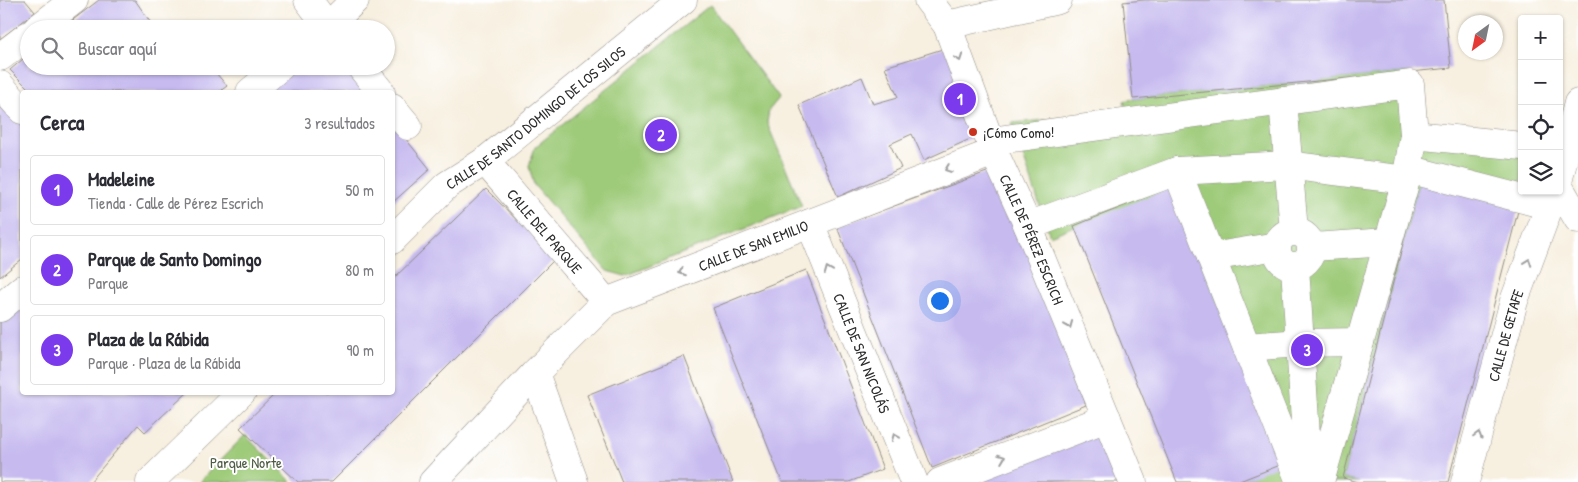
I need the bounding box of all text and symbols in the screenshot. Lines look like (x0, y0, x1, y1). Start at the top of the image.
north arrow (1458, 15, 1503, 60)
map controls (1518, 15, 1563, 195)
button: + (1518, 15, 1563, 60)
search box (20, 20, 395, 75)
icon: search (38, 34, 66, 62)
text: Buscar aquí (78, 35, 157, 61)
street label: CALLE DE SANTO DOMINGO DE LOS SILOS (441, 41, 630, 194)
one-way arrow (953, 53, 963, 62)
button: − (1518, 60, 1563, 105)
pin: 1 (944, 80, 976, 118)
button: locate (1518, 105, 1563, 150)
text: Cerca (40, 108, 84, 137)
text: 3 resultados (304, 112, 375, 134)
pin: 2 (645, 116, 677, 154)
place label: ¡Cómo Como! (983, 122, 1054, 143)
marker: ¡Cómo Como! (967, 126, 979, 138)
button: layers (1518, 150, 1563, 195)
one-way arrow (944, 163, 953, 173)
text: Madeleine (88, 166, 155, 192)
street label: CALLE DE PÉREZ ESCRICH (995, 171, 1069, 307)
text: 1 (54, 179, 60, 201)
text: 50 m (346, 179, 374, 201)
street label: CALLE DEL PARQUE (503, 184, 588, 278)
text: Tienda · Calle de Pérez Escrich (88, 192, 263, 214)
street label: CALLE DE SAN EMILIO (695, 214, 811, 276)
text: Parque de Santo Domingo (88, 246, 261, 272)
one-way arrow (1522, 258, 1532, 267)
text: 2 (53, 259, 61, 281)
text: 80 m (345, 259, 374, 281)
one-way arrow (678, 266, 687, 276)
one-way arrow (824, 266, 835, 275)
text: Parque (88, 272, 128, 294)
street label: CALLE DE GETAFE (1482, 286, 1528, 384)
your location (927, 288, 953, 314)
street label: CALLE DE SAN NICOLÁS (829, 290, 896, 416)
one-way arrow (1062, 320, 1073, 329)
text: Plaza de la Rábida (88, 326, 209, 352)
pin: 3 (1291, 331, 1323, 369)
text: 3 (53, 339, 61, 361)
text: 90 m (346, 339, 374, 361)
text: Parque · Plaza de la Rábida (88, 352, 241, 374)
one-way arrow (1472, 431, 1482, 439)
one-way arrow (891, 433, 902, 442)
park label: Parque Norte (210, 452, 282, 473)
one-way arrow (997, 454, 1006, 464)

